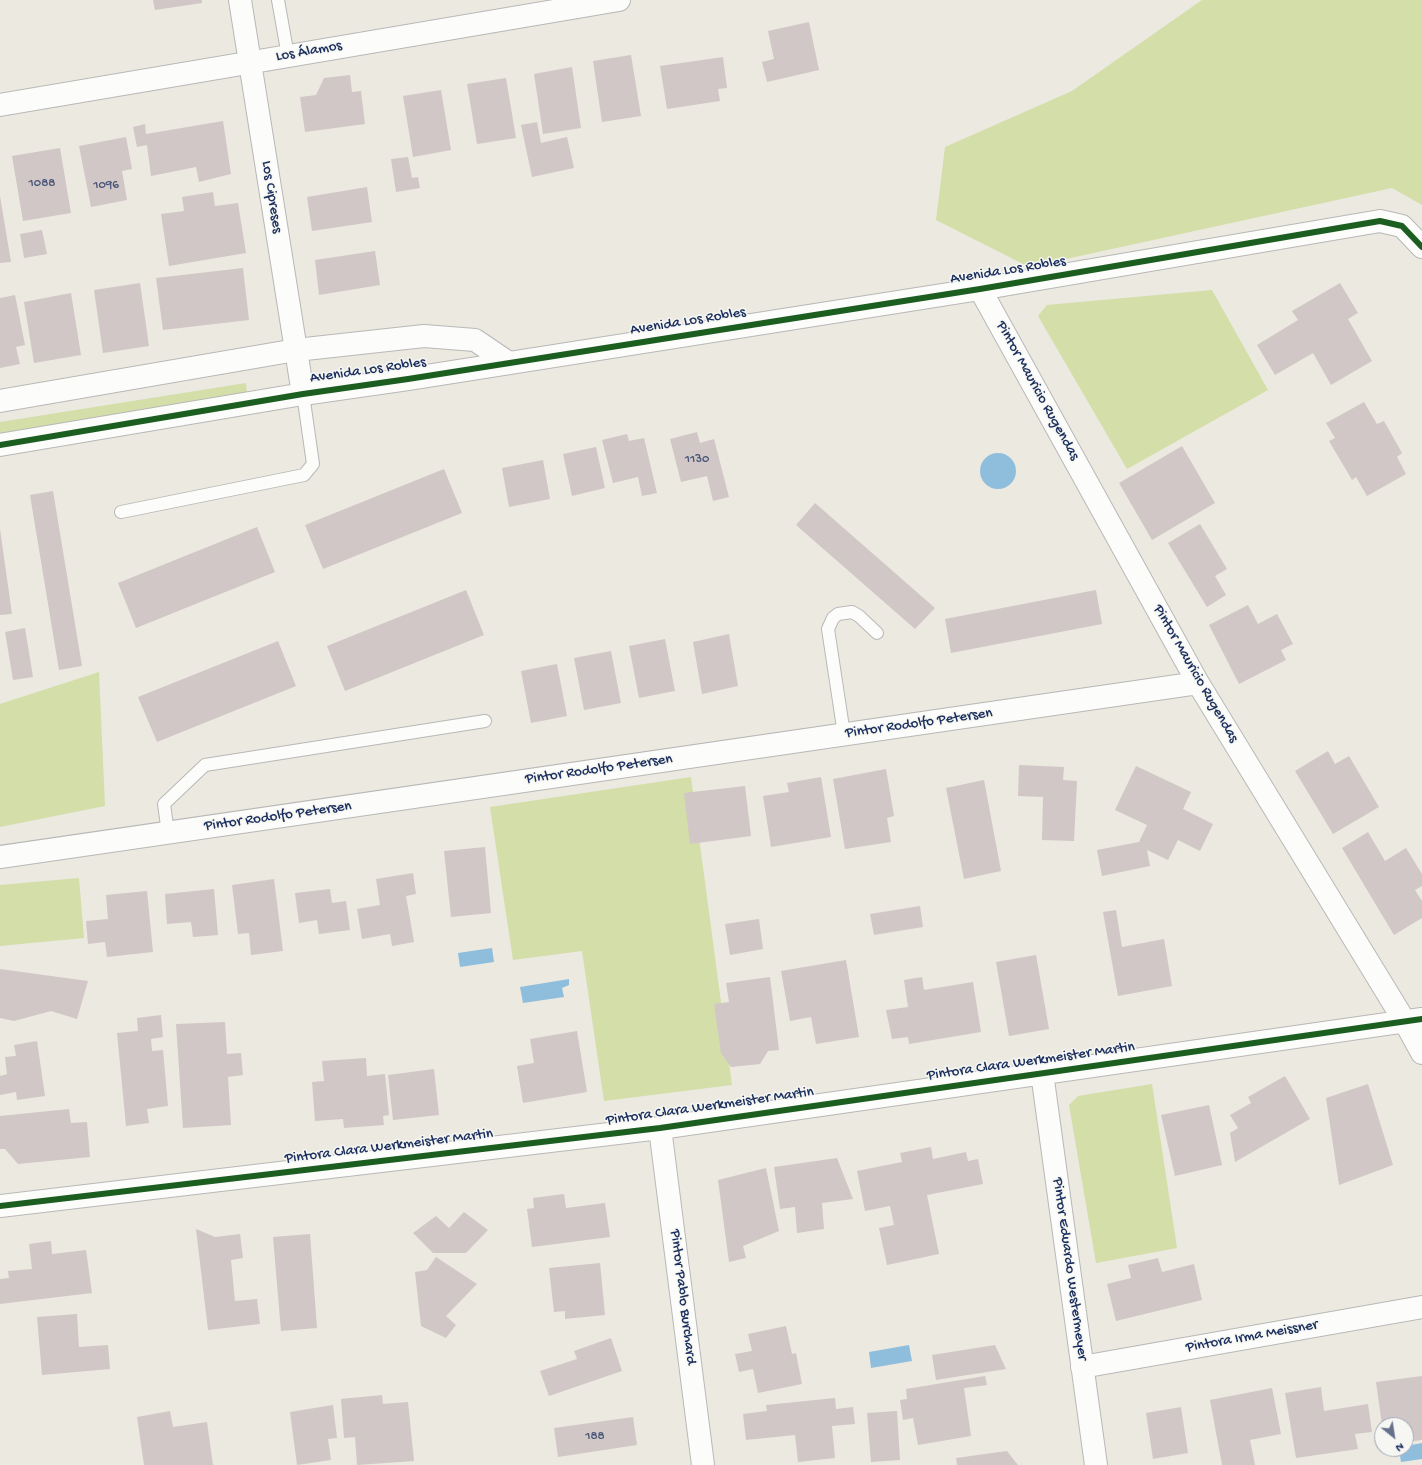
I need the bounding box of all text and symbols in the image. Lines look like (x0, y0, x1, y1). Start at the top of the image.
street label: Los Álamos (275, 37, 343, 67)
street label: Los Cipreses (256, 160, 286, 234)
house number: 1088 (29, 176, 55, 192)
house number: 1096 (93, 178, 119, 194)
street label: Avenida Los Robles (949, 253, 1067, 289)
street label: Avenida Los Robles (629, 304, 747, 340)
street label: Pintor Mauricio Rugendas (991, 318, 1083, 464)
street label: Avenida Los Robles (309, 354, 427, 388)
house number: 1130 (685, 452, 709, 468)
street label: Pintor Mauricio Rugendas (1148, 602, 1242, 746)
street label: Pintor Rodolfo Petersen (844, 705, 994, 743)
street label: Pintor Rodolfo Petersen (524, 751, 674, 789)
street label: Pintor Rodolfo Petersen (203, 798, 353, 836)
street label: Pintora Clara Werkmeister Martin (926, 1038, 1136, 1086)
street label: Pintora Clara Werkmeister Martin (605, 1083, 815, 1131)
street label: Pintora Clara Werkmeister Martin (284, 1125, 494, 1169)
street label: Pintor Eduardo Westermeyer (1047, 1176, 1091, 1362)
street label: Pintor Pablo Burchard (665, 1228, 699, 1366)
street label: Pintora Irma Meissner (1185, 1317, 1319, 1357)
north arrow (1374, 1417, 1414, 1457)
house number: 188 (585, 1429, 605, 1445)
text: N (1393, 1440, 1406, 1454)

